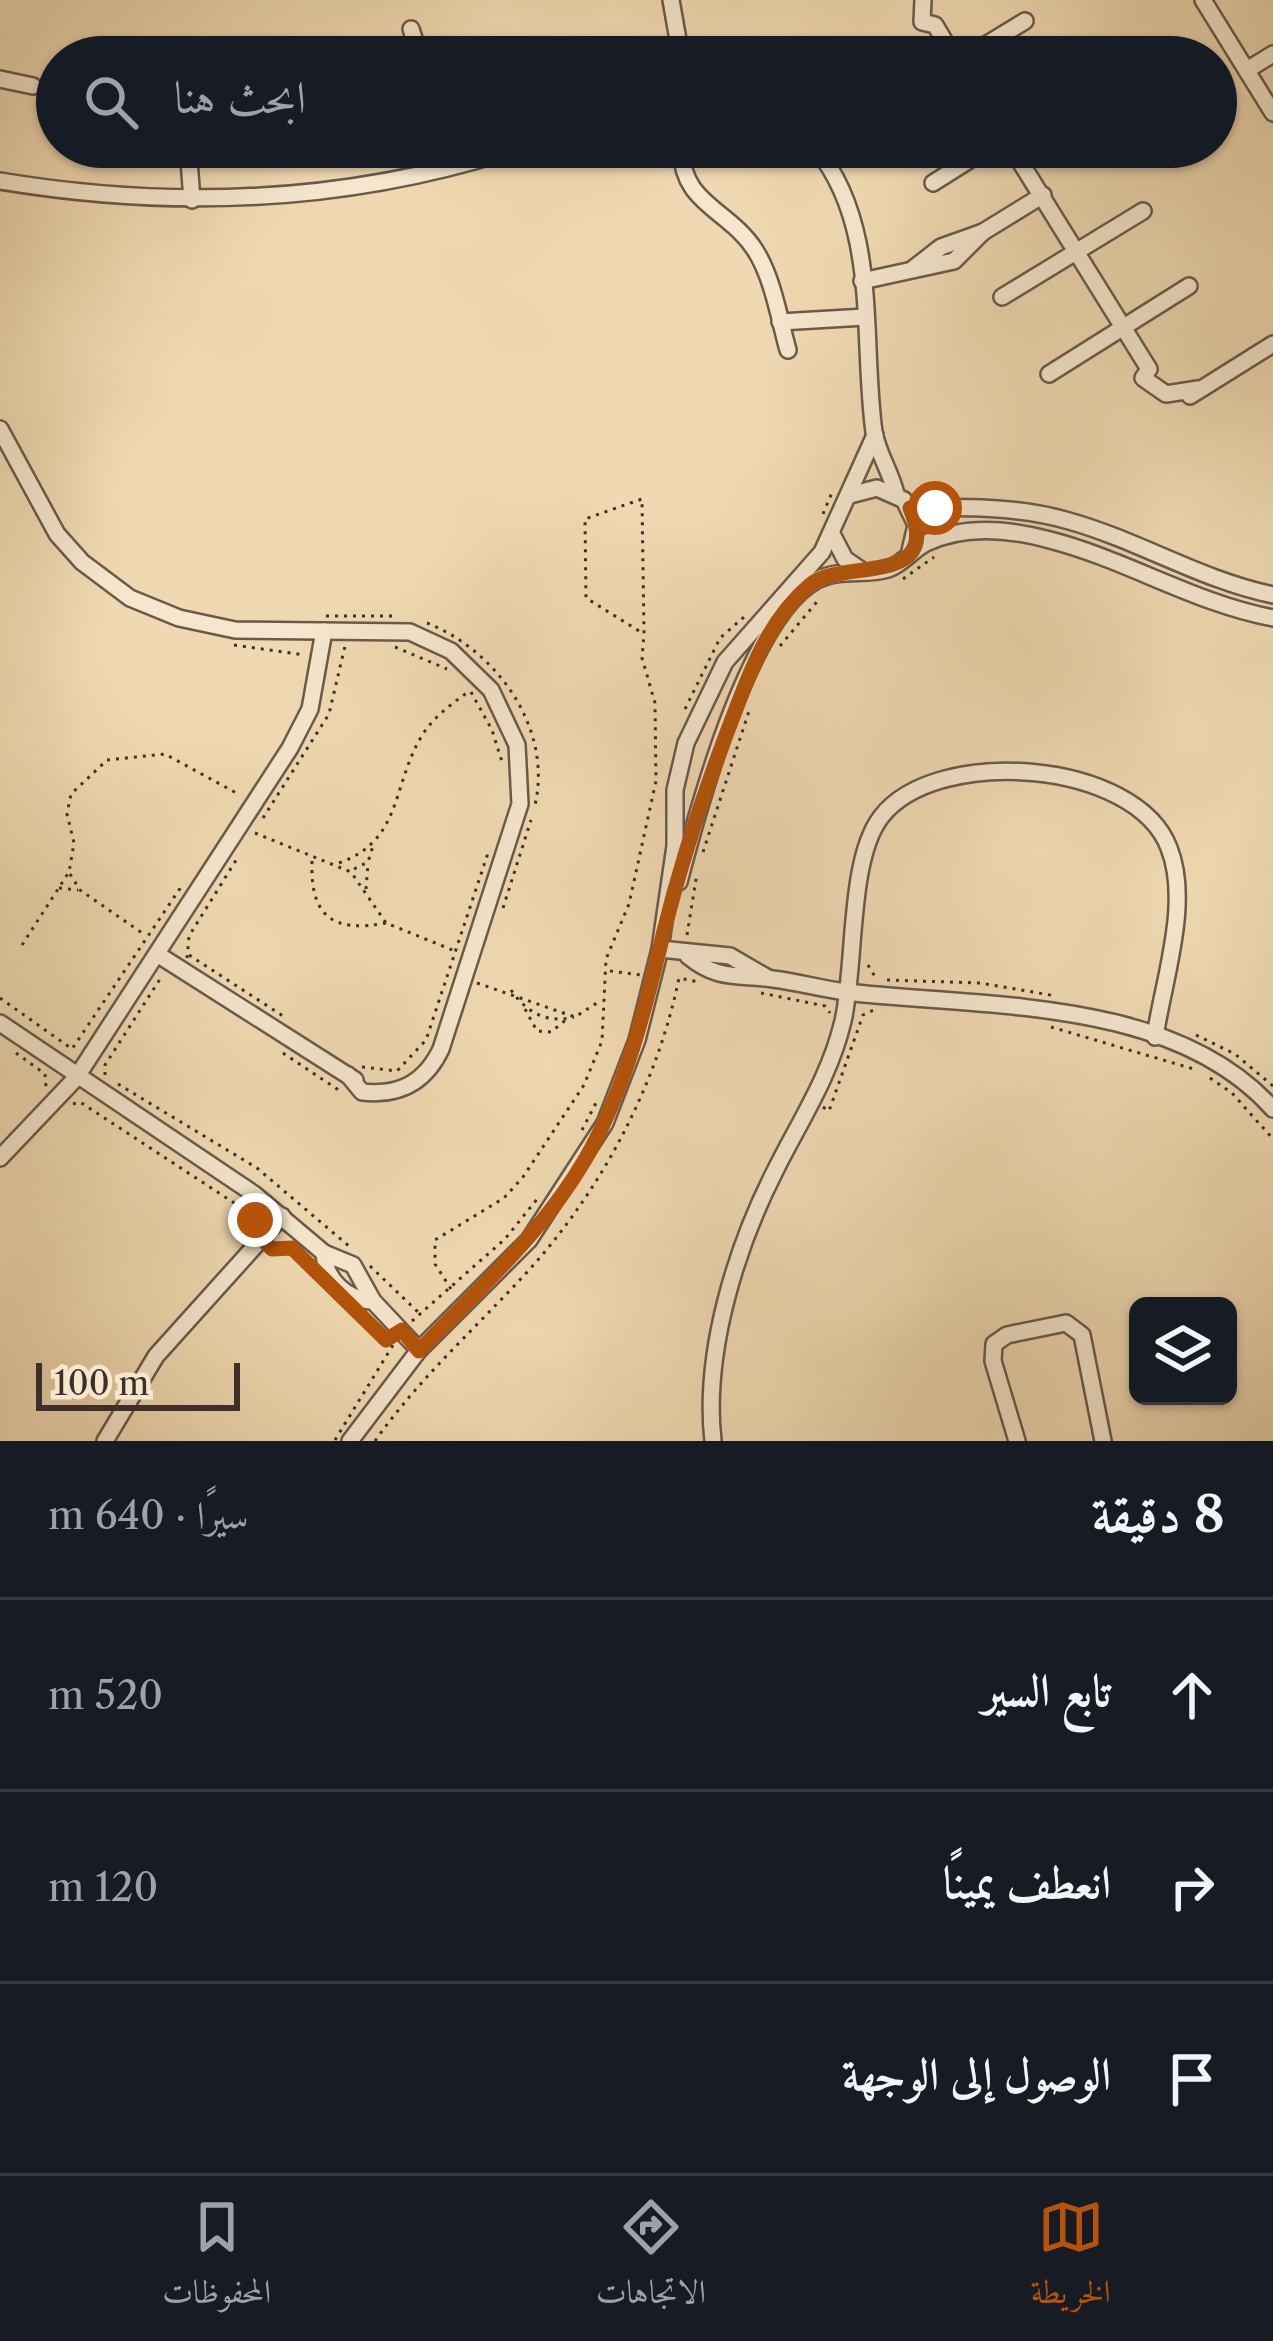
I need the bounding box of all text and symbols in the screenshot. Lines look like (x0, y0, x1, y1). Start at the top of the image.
search box (36, 36, 1237, 168)
icon: search (78, 69, 144, 135)
text: ابحث هنا (174, 69, 306, 125)
route start (908, 481, 962, 535)
route end (228, 1193, 282, 1247)
map controls (1129, 1297, 1237, 1405)
button: layers (1129, 1297, 1237, 1405)
scale bar (36, 1357, 240, 1410)
text: 100 m (54, 1363, 149, 1404)
text: 8 دقيقة (1092, 1483, 1225, 1545)
text: سيرًا · 640 m (48, 1491, 249, 1539)
text: تابع السير (982, 1662, 1111, 1718)
icon: ahead (1159, 1662, 1225, 1728)
text: 520 m (48, 1671, 163, 1719)
text: انعطف يمينًا (943, 1854, 1111, 1910)
icon: right (1159, 1854, 1225, 1920)
text: 120 m (48, 1863, 158, 1911)
text: الوصول إلى الوجهة (842, 2046, 1111, 2102)
icon: arrive (1159, 2046, 1225, 2112)
tab: المحفوظات (162, 2194, 271, 2324)
tab: الاتجاهات (596, 2194, 706, 2324)
tab: الخريطة (1030, 2194, 1111, 2324)

